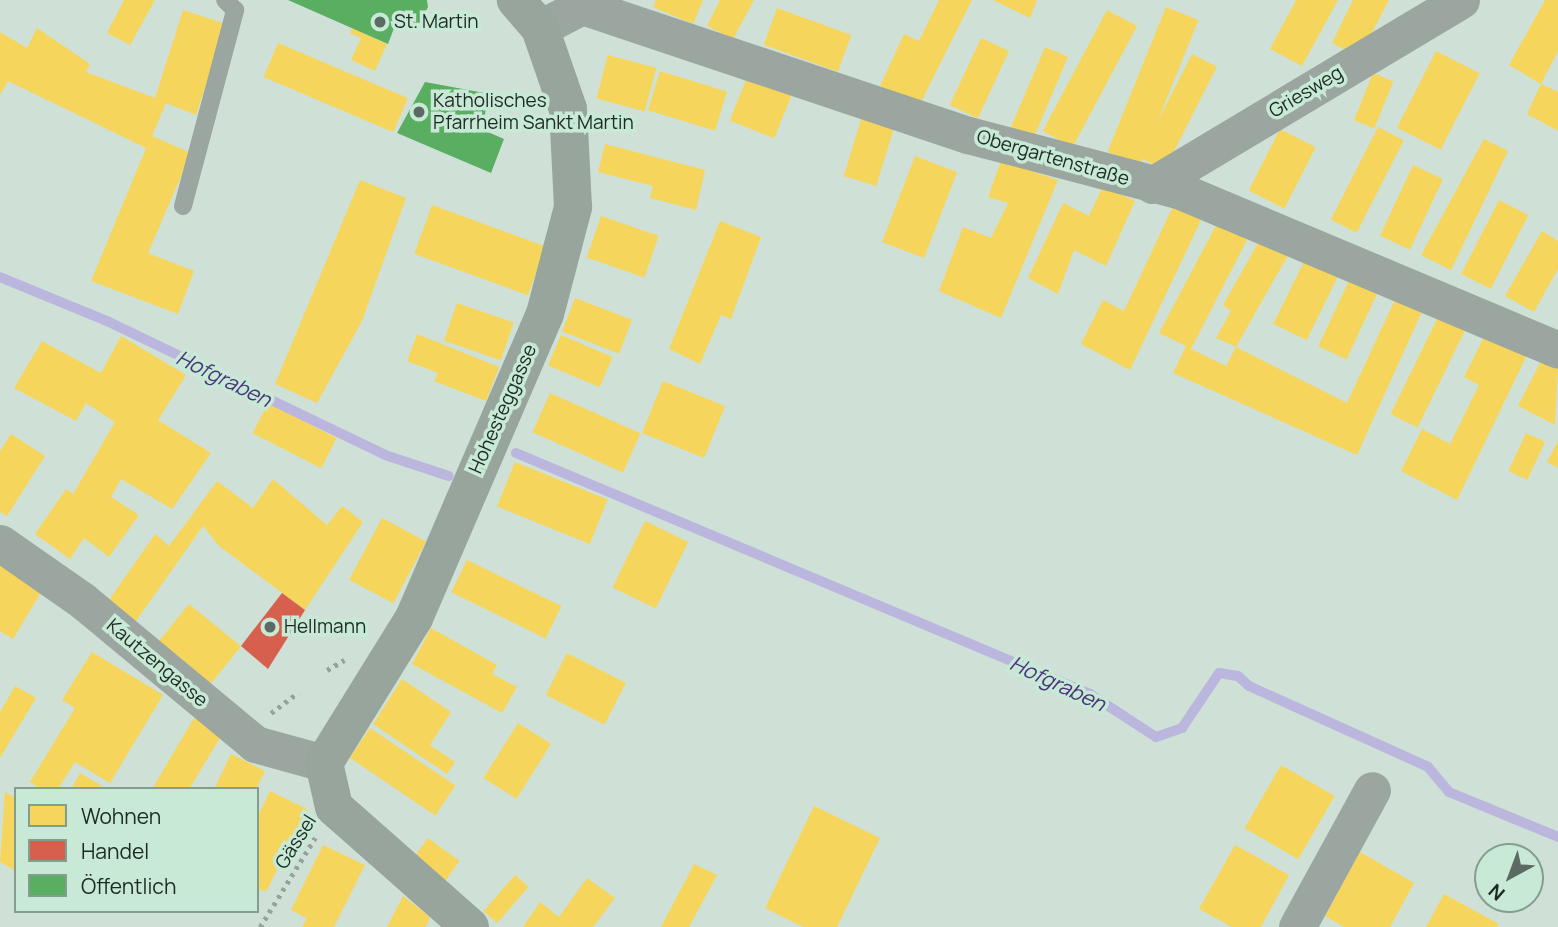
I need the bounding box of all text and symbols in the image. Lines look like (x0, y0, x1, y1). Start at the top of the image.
place label: St. Martin (394, 11, 479, 33)
marker: St. Martin (372, 14, 388, 30)
street label: Griesweg (1265, 61, 1347, 123)
place label: Katholisches Pfarrheim Sankt Martin (433, 90, 634, 134)
marker: Katholisches Pfarrheim Sankt Martin (411, 104, 427, 120)
street label: Obergartenstraße (974, 125, 1132, 191)
street label: Hohesteggasse (464, 341, 542, 477)
water label: Hofgraben (172, 344, 276, 412)
street label: Kautzengasse (102, 614, 212, 712)
place label: Hellmann (284, 616, 366, 638)
marker: Hellmann (262, 619, 278, 635)
water label: Hofgraben (1006, 650, 1110, 716)
legend (14, 787, 259, 913)
text: Wohnen (81, 802, 161, 830)
street label: Gässel (271, 811, 321, 873)
text: Handel (81, 837, 149, 865)
north arrow (1474, 843, 1544, 913)
text: Öffentlich (81, 872, 176, 900)
text: N (1483, 878, 1510, 907)

